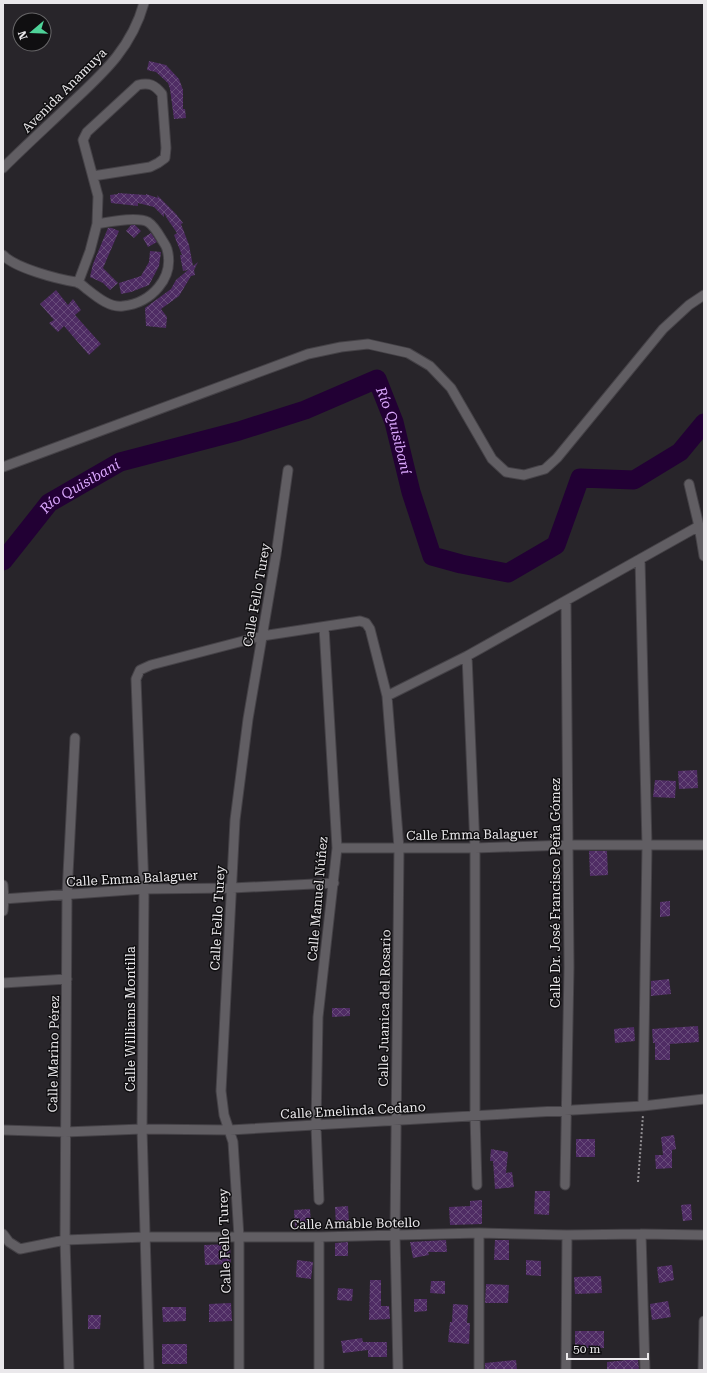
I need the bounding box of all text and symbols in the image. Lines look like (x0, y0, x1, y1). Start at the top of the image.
north arrow (12, 12, 52, 52)
text: N (15, 28, 31, 41)
street label: Avenida Anamuya (19, 45, 110, 136)
water label: Río Quisibaní (373, 384, 415, 476)
water label: Río Quisibaní (36, 456, 123, 517)
street label: Calle Fello Turey (240, 542, 273, 648)
street label: Calle Dr. José Francisco Peña Gómez (548, 778, 563, 1008)
street label: Calle Emma Balaguer (406, 826, 539, 843)
street label: Calle Manuel Núñez (305, 836, 330, 962)
street label: Calle Fello Turey (207, 865, 228, 971)
street label: Calle Emma Balaguer (66, 868, 199, 889)
street label: Calle Juanica del Rosario (376, 929, 393, 1087)
street label: Calle Williams Montilla (123, 946, 138, 1092)
street label: Calle Marino Pérez (45, 995, 62, 1113)
street label: Calle Emelinda Cedano (280, 1099, 426, 1122)
street label: Calle Fello Turey (215, 1188, 234, 1294)
street label: Calle Amable Botello (290, 1215, 420, 1232)
scale bar (567, 1335, 648, 1361)
text: 50 m (573, 1342, 600, 1356)

